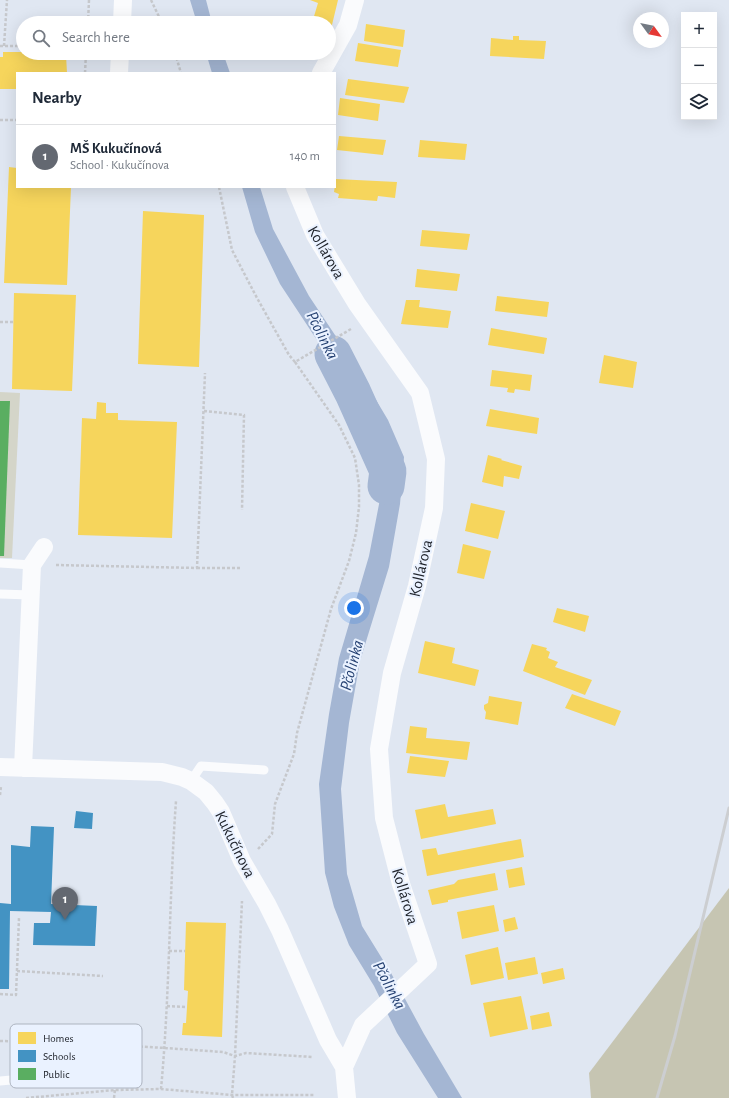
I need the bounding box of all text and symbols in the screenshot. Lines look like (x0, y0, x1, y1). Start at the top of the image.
north arrow (633, 12, 669, 48)
map controls (681, 12, 717, 120)
button: + (681, 12, 717, 48)
search box (16, 16, 336, 60)
icon: search (30, 27, 52, 49)
text: Search here (62, 30, 130, 45)
button: − (681, 48, 717, 84)
button: layers (681, 84, 717, 120)
text: Nearby (32, 89, 82, 106)
text: MŠ Kukučínová (70, 141, 162, 156)
text: 1 (43, 150, 47, 163)
text: 140 m (290, 150, 320, 163)
text: School · Kukučínova (70, 159, 169, 172)
street label: Kollárova (305, 223, 348, 282)
water label: Pčolinka (303, 308, 342, 362)
street label: Kollárova (407, 538, 435, 598)
your location (344, 598, 364, 618)
water label: Pčolinka (337, 638, 366, 692)
street label: Kukučínova (212, 809, 258, 880)
street label: Kollárova (389, 866, 421, 926)
pin: 1 (52, 887, 78, 920)
water label: Pčolinka (370, 959, 409, 1012)
legend (10, 1024, 142, 1088)
text: Homes (43, 1033, 74, 1044)
text: Schools (43, 1051, 76, 1062)
text: Public (43, 1069, 70, 1080)

